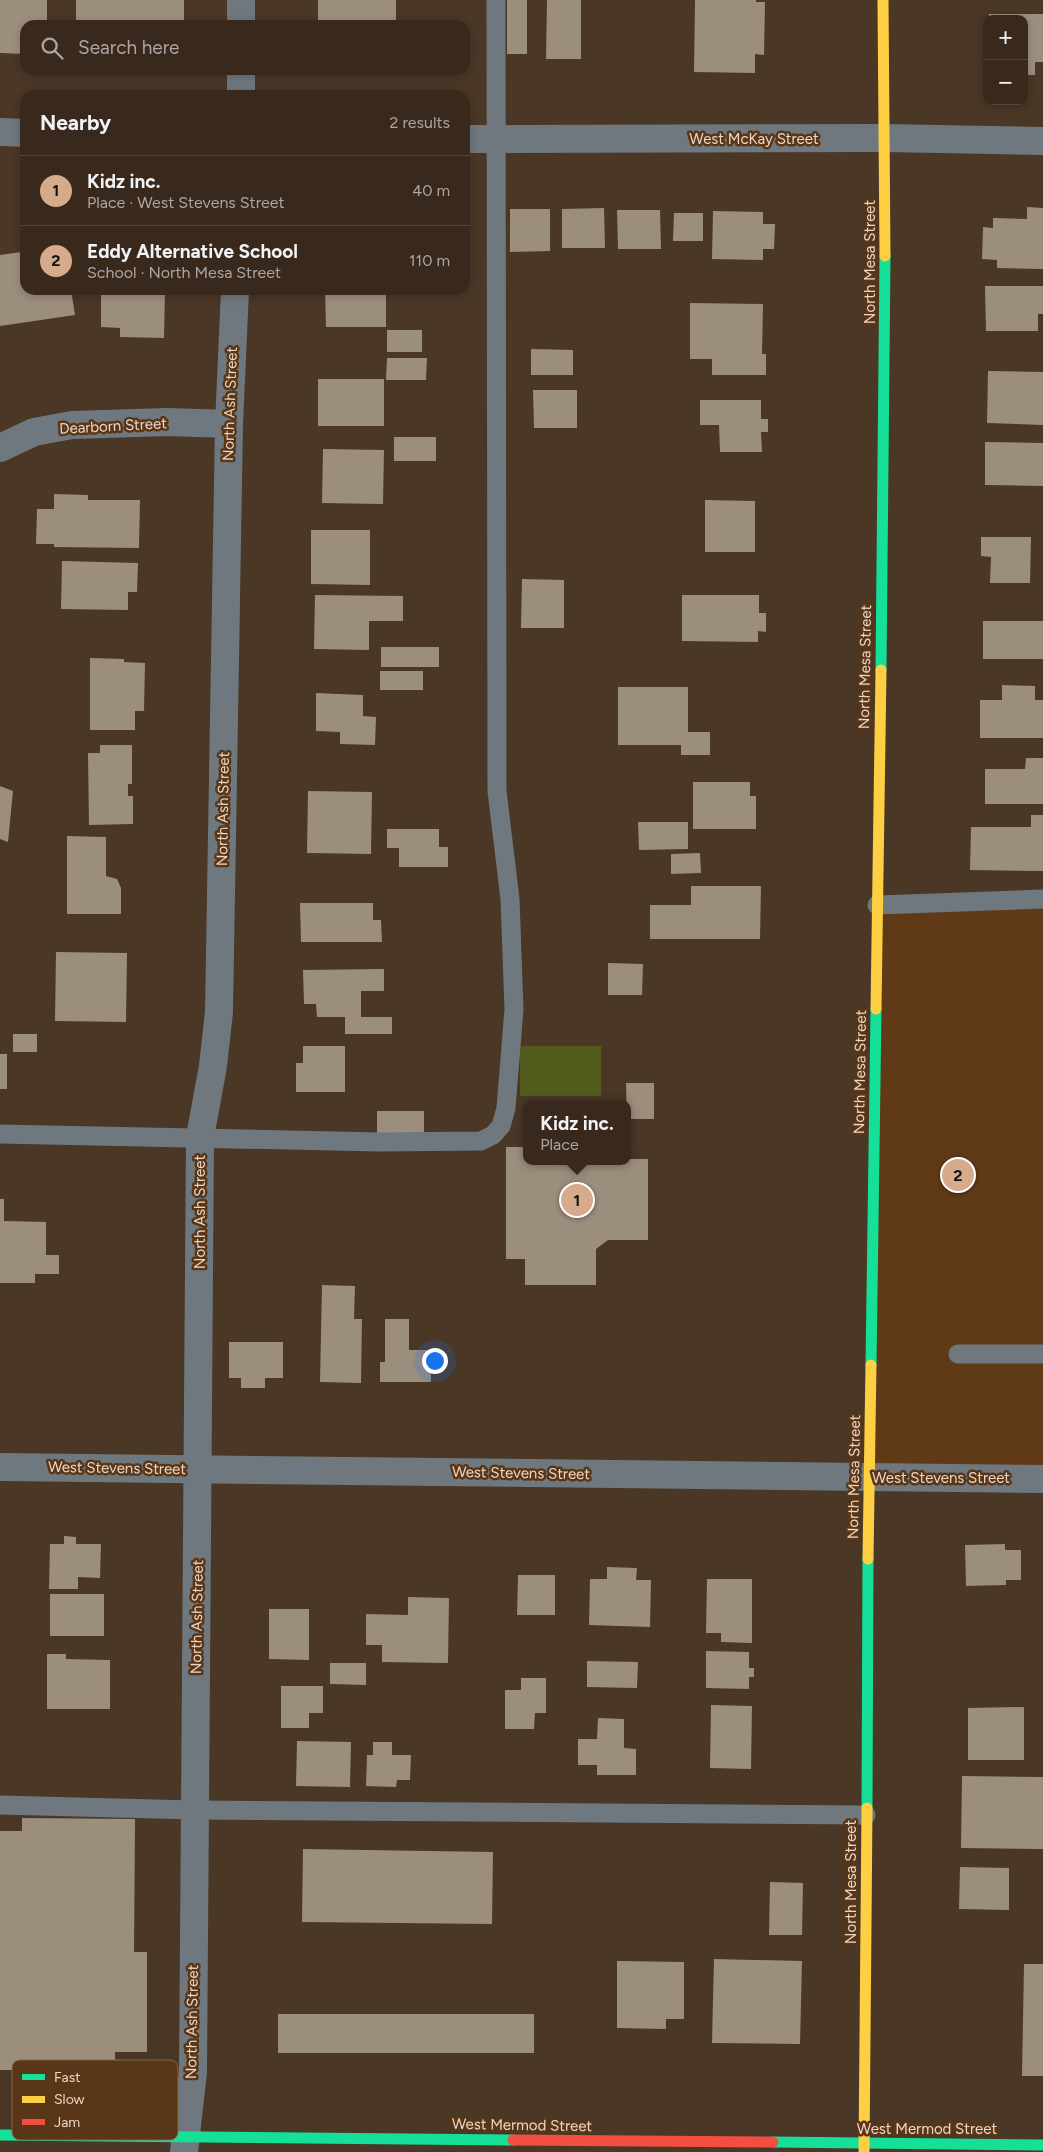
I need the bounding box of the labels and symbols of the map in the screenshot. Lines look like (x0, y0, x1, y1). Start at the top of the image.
street label: West McKay Street (689, 130, 819, 148)
street label: North Mesa Street (861, 199, 879, 324)
street label: North Ash Street (219, 346, 241, 461)
street label: Dearborn Street (59, 414, 168, 438)
street label: North Mesa Street (855, 604, 875, 729)
street label: North Ash Street (213, 751, 233, 866)
street label: North Mesa Street (850, 1009, 870, 1134)
street label: North Ash Street (191, 1155, 209, 1269)
pin: 2 (942, 1156, 974, 1194)
pin: 1 (561, 1181, 593, 1219)
your location (422, 1348, 448, 1374)
street label: North Mesa Street (844, 1414, 864, 1539)
street label: West Stevens Street (48, 1458, 187, 1478)
street label: West Stevens Street (452, 1463, 591, 1483)
street label: West Stevens Street (872, 1469, 1010, 1487)
street label: North Ash Street (187, 1559, 207, 1674)
street label: North Mesa Street (842, 1819, 860, 1944)
street label: North Ash Street (182, 1964, 202, 2079)
legend (12, 2060, 178, 2140)
text: Fast (54, 2069, 80, 2086)
text: Slow (54, 2091, 85, 2108)
text: Jam (54, 2114, 80, 2131)
street label: West Mermod Street (452, 2115, 593, 2135)
street label: West Mermod Street (857, 2120, 997, 2138)

